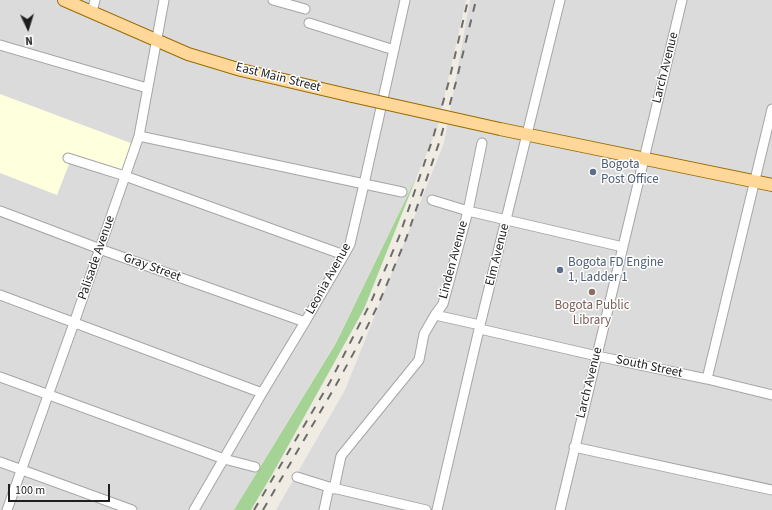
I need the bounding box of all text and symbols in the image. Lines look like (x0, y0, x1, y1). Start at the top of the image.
north arrow (8, 8, 48, 48)
street label: Larch Avenue (650, 31, 682, 105)
text: N (25, 33, 33, 48)
street label: East Main Street (234, 60, 322, 96)
place label: Bogota Post Office (601, 157, 659, 188)
marker: Bogota Post Office (588, 167, 598, 177)
street label: Palisade Avenue (75, 214, 119, 302)
street label: Linden Avenue (436, 219, 472, 301)
street label: Elm Avenue (483, 222, 513, 288)
street label: Leonia Avenue (303, 241, 355, 317)
street label: Gray Street (121, 250, 183, 286)
place label: Bogota FD Engine 1, Ladder 1 (568, 255, 663, 286)
marker: Bogota FD Engine 1, Ladder 1 (555, 265, 565, 275)
marker: Bogota Public Library (587, 287, 597, 297)
place label: Bogota Public Library (554, 298, 630, 329)
street label: Larch Avenue (574, 346, 606, 420)
street label: South Street (614, 352, 684, 382)
scale bar (10, 476, 112, 502)
text: 100 m (15, 482, 45, 499)

